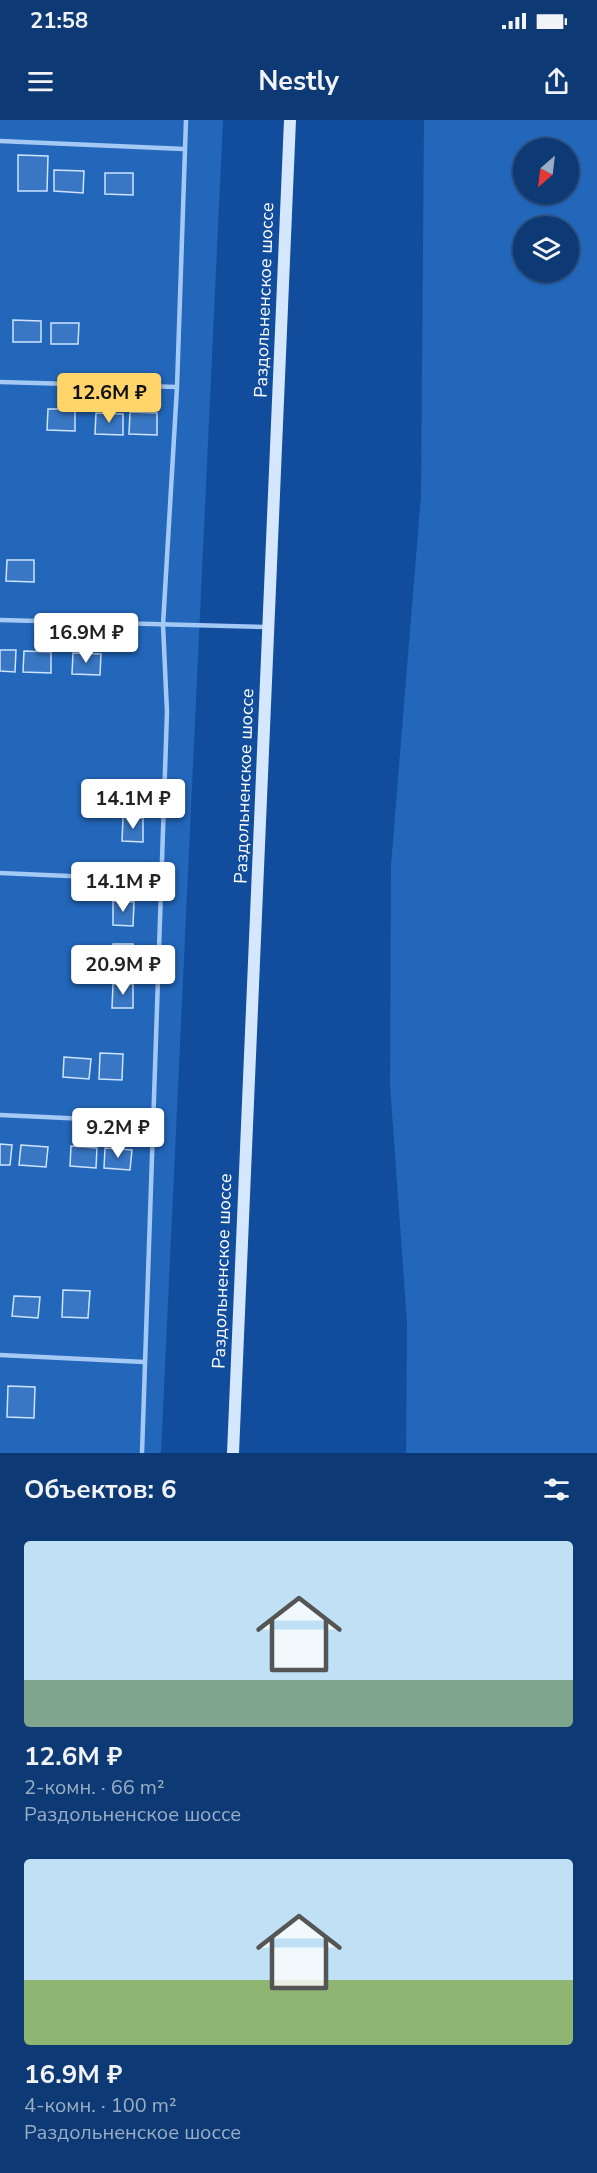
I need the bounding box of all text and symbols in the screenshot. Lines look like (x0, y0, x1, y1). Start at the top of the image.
text: 21:58 (30, 6, 88, 36)
text: Nestly (258, 63, 339, 100)
icon: menu (24, 65, 57, 98)
icon: share (540, 65, 573, 98)
north arrow (513, 138, 579, 204)
map controls (513, 138, 579, 282)
street label: Раздольненское шоссе (249, 202, 279, 398)
button: layers (513, 216, 579, 282)
pin: 12.6M ₽ (54, 373, 164, 424)
text: 12.6M ₽ (71, 379, 147, 406)
pin: 16.9M ₽ (31, 613, 141, 664)
text: 16.9M ₽ (48, 619, 124, 646)
street label: Раздольненское шоссе (229, 688, 259, 884)
pin: 14.1M ₽ (78, 779, 188, 830)
text: 14.1M ₽ (95, 785, 171, 812)
pin: 14.1M ₽ (68, 862, 178, 913)
text: 14.1M ₽ (85, 868, 161, 895)
pin: 20.9M ₽ (68, 945, 178, 996)
text: 20.9M ₽ (85, 951, 161, 978)
pin: 9.2M ₽ (69, 1108, 167, 1159)
text: 9.2M ₽ (86, 1114, 150, 1141)
street label: Раздольненское шоссе (207, 1173, 237, 1369)
text: Объектов: 6 (24, 1472, 177, 1507)
icon: filters (540, 1473, 573, 1506)
icon: home (245, 1580, 353, 1688)
text: 12.6M ₽ (24, 1739, 122, 1774)
text: 2-комн. · 66 m² (24, 1774, 165, 1801)
text: Раздольненское шоссе (24, 1801, 241, 1828)
icon: home (245, 1898, 353, 2006)
text: 16.9M ₽ (24, 2057, 122, 2092)
text: 4-комн. · 100 m² (24, 2092, 177, 2119)
text: Раздольненское шоссе (24, 2119, 241, 2146)

